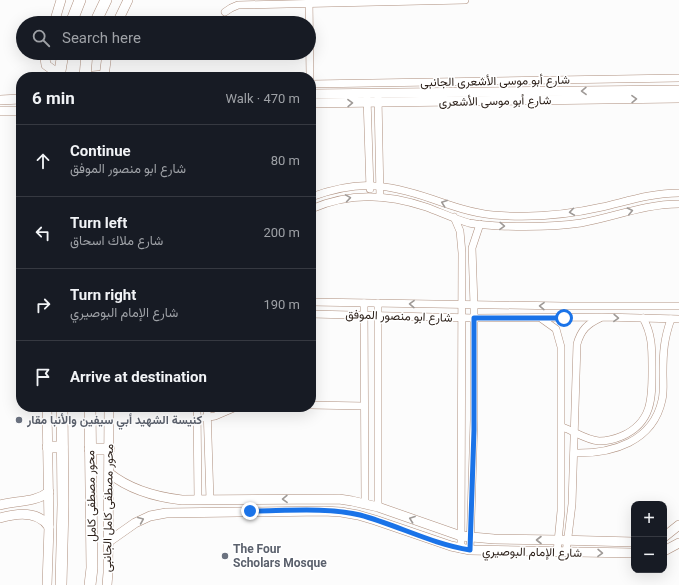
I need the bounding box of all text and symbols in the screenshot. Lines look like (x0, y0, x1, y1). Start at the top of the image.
search box (16, 16, 316, 60)
icon: search (30, 27, 52, 49)
text: Search here (62, 29, 141, 47)
street label: شارع أبو موسى الأشعرى الجانبى (420, 73, 570, 91)
one-way arrow (581, 87, 587, 95)
text: 6 min (32, 88, 75, 108)
text: Walk · 470 m (225, 91, 300, 106)
street label: شارع أبو موسى الأشعرى (439, 93, 552, 111)
one-way arrow (631, 95, 637, 103)
one-way arrow (347, 99, 353, 107)
text: Continue (70, 142, 131, 160)
icon: ahead (32, 150, 54, 172)
text: 80 m (271, 153, 300, 168)
text: شارع ابو منصور الموفق (70, 161, 186, 176)
one-way arrow (345, 194, 351, 203)
one-way arrow (440, 199, 447, 208)
one-way arrow (569, 207, 575, 216)
one-way arrow (627, 207, 634, 216)
text: Turn left (70, 214, 127, 232)
icon: left (32, 222, 54, 244)
one-way arrow (499, 222, 505, 230)
text: 200 m (263, 225, 300, 240)
text: شارع ملاك اسحاق (70, 233, 163, 248)
text: Turn right (70, 286, 136, 304)
icon: right (32, 294, 54, 316)
text: 190 m (263, 297, 300, 312)
one-way arrow (409, 300, 415, 308)
one-way arrow (539, 302, 545, 310)
text: شارع الإمام البوصيري (70, 305, 178, 320)
street label: شارع ابو منصور الموفق (345, 307, 453, 327)
route start (555, 309, 573, 327)
one-way arrow (613, 313, 619, 322)
icon: arrive (32, 366, 54, 388)
text: Arrive at destination (70, 368, 207, 386)
place label: كنيسة الشهيد أبي سيفين والأنبا مقار (26, 413, 203, 430)
marker: كنيسة الشهيد أبي سيفين والأنبا مقار (14, 415, 24, 425)
street label: محور مصطفى كامل الجانبى (100, 444, 117, 572)
street label: محور مصطفى كامل (83, 450, 100, 542)
one-way arrow (282, 495, 288, 503)
map controls (631, 501, 667, 573)
button: + (631, 501, 667, 537)
route end (241, 502, 259, 520)
one-way arrow (409, 515, 416, 524)
one-way arrow (137, 517, 144, 525)
one-way arrow (536, 536, 542, 544)
button: − (631, 537, 667, 573)
place label: The Four Scholars Mosque (233, 542, 327, 570)
street label: شارع الإمام البوصيري (482, 544, 582, 563)
one-way arrow (597, 549, 603, 557)
marker: The Four Scholars Mosque (220, 551, 230, 561)

